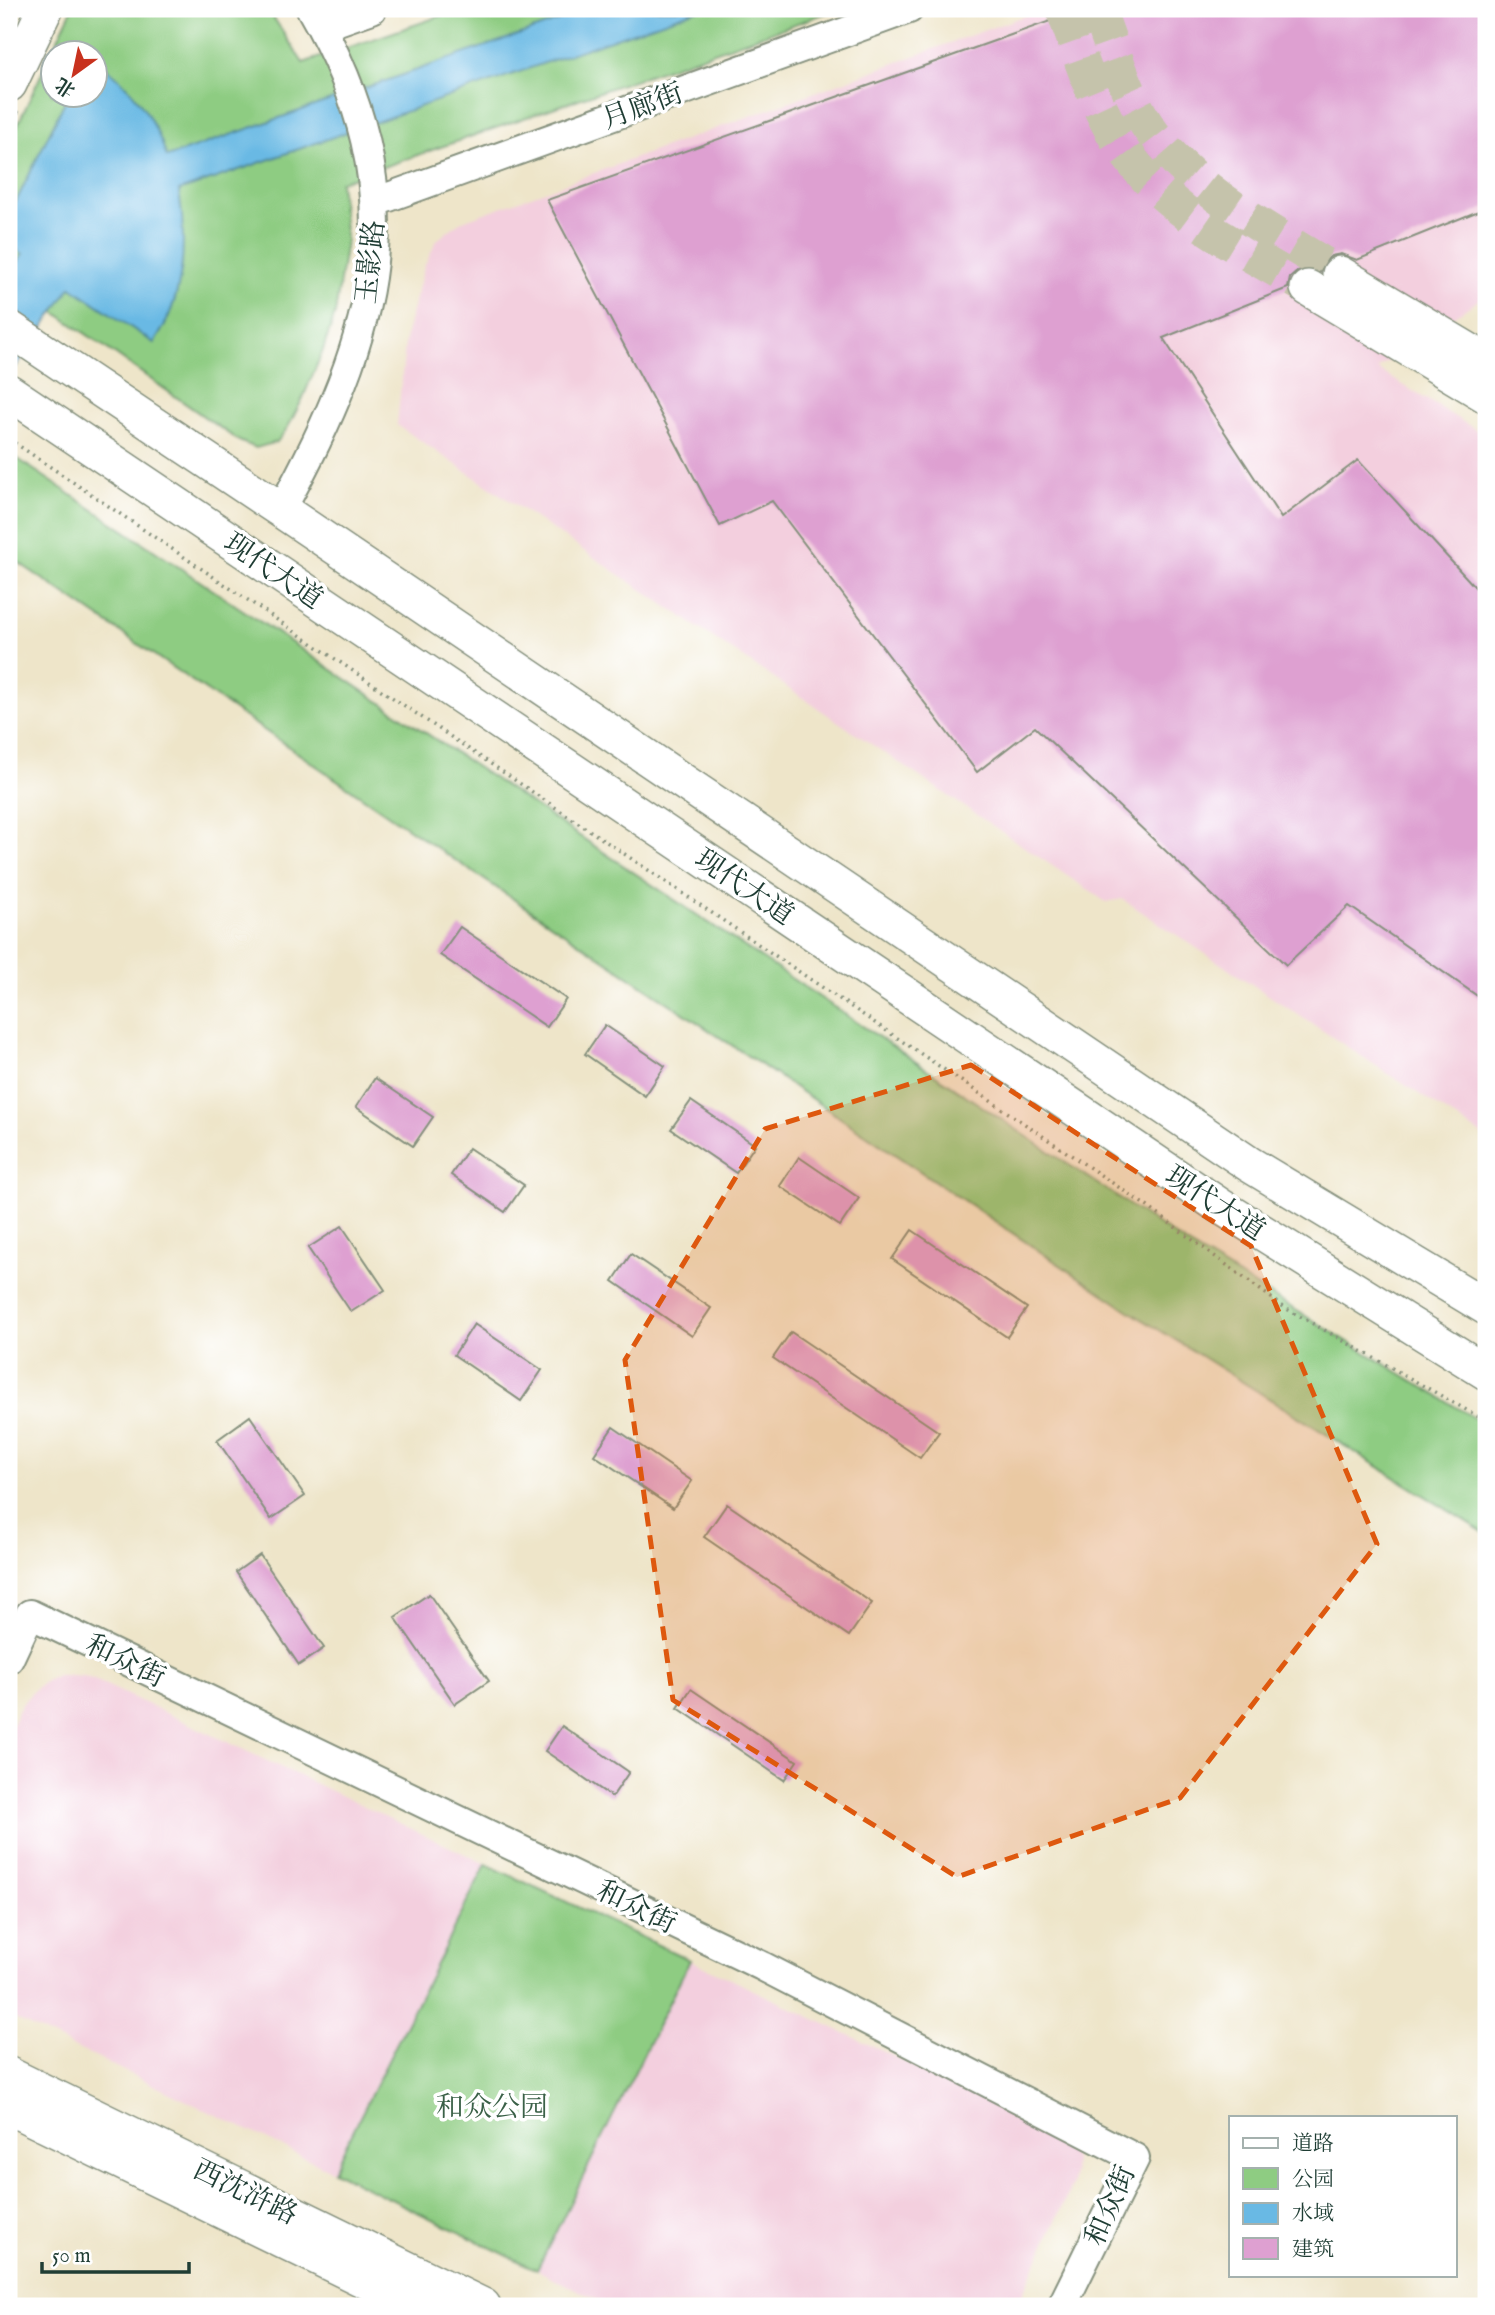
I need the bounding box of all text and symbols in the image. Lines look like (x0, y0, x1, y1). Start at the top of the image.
north arrow (38, 38, 108, 108)
text: 北 (51, 71, 80, 102)
street label: 月廊街 (597, 77, 688, 138)
street label: 玉影路 (350, 219, 393, 306)
street label: 现代大道 (216, 526, 329, 618)
street label: 现代大道 (687, 842, 800, 934)
street label: 现代大道 (1158, 1159, 1271, 1249)
street label: 和众街 (79, 1628, 170, 1696)
street label: 和众街 (590, 1874, 681, 1942)
park label: 和众公园 (436, 2091, 548, 2126)
legend (1229, 2116, 1456, 2276)
text: 道路 (1292, 2131, 1334, 2158)
street label: 西沈浒路 (187, 2153, 303, 2234)
street label: 和众街 (1078, 2161, 1144, 2252)
text: 公园 (1292, 2167, 1334, 2194)
text: 水域 (1292, 2201, 1334, 2228)
scale bar (42, 2231, 189, 2275)
text: 建筑 (1292, 2237, 1334, 2264)
text: 50 m (52, 2243, 91, 2270)

